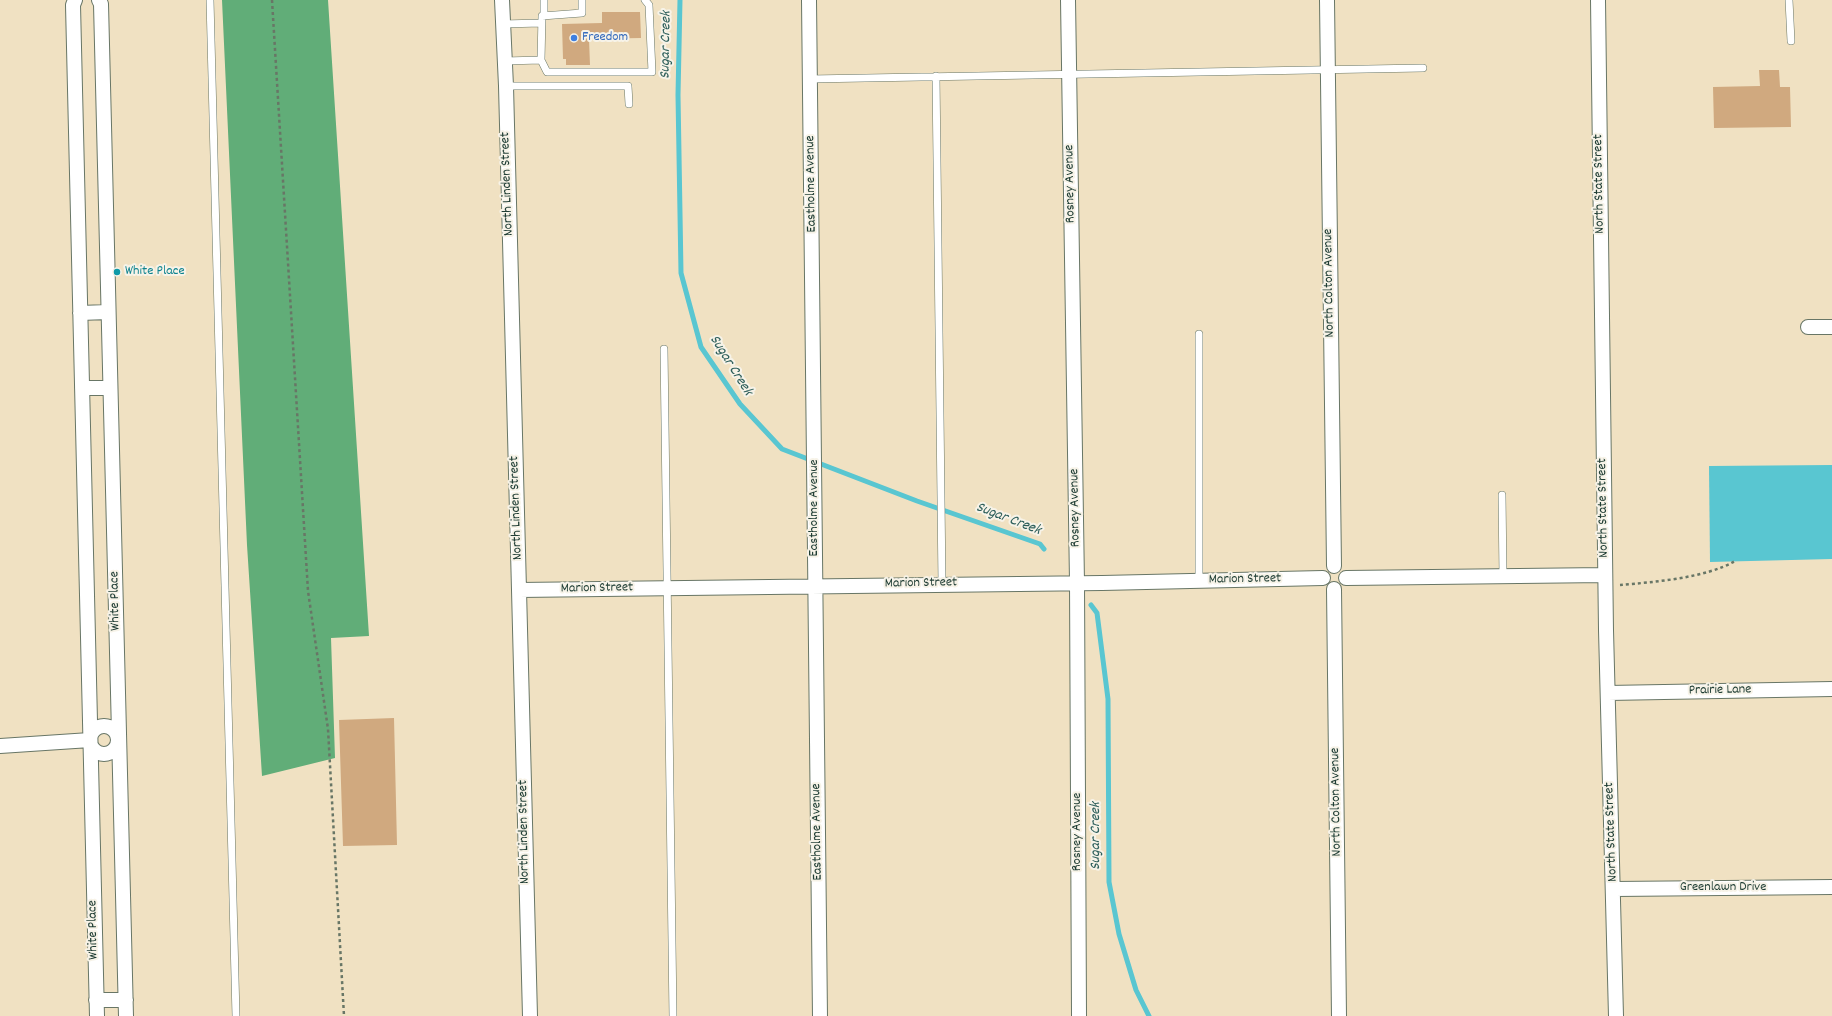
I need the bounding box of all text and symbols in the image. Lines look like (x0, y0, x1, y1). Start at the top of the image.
water label: Sugar Creek (657, 11, 677, 79)
place label: Freedom (582, 30, 628, 46)
marker: Freedom (569, 33, 579, 43)
street label: North Linden Street (498, 132, 518, 236)
street label: North State Street (1591, 134, 1609, 234)
street label: Eastholme Avenue (803, 135, 821, 233)
street label: Rosney Avenue (1062, 144, 1080, 224)
street label: North Colton Avenue (1321, 228, 1339, 338)
place label: White Place (125, 264, 185, 280)
marker: White Place (112, 267, 122, 277)
water label: Sugar Creek (704, 332, 756, 400)
street label: North Linden Street (507, 456, 527, 560)
street label: North State Street (1595, 458, 1613, 558)
street label: Eastholme Avenue (807, 459, 823, 557)
street label: Rosney Avenue (1067, 468, 1085, 548)
water label: Sugar Creek (973, 499, 1043, 541)
street label: White Place (107, 571, 125, 631)
street label: Marion Street (1209, 571, 1281, 589)
street label: Marion Street (885, 575, 957, 593)
street label: Marion Street (561, 580, 633, 598)
street label: Prairie Lane (1688, 682, 1752, 700)
street label: North Colton Avenue (1328, 747, 1346, 857)
street label: North Linden Street (516, 780, 534, 884)
street label: North State Street (1602, 782, 1622, 882)
street label: Eastholme Avenue (809, 783, 827, 881)
street label: Rosney Avenue (1070, 793, 1086, 871)
water label: Sugar Creek (1088, 802, 1106, 870)
street label: Greenlawn Drive (1680, 880, 1766, 896)
street label: White Place (85, 900, 103, 960)

